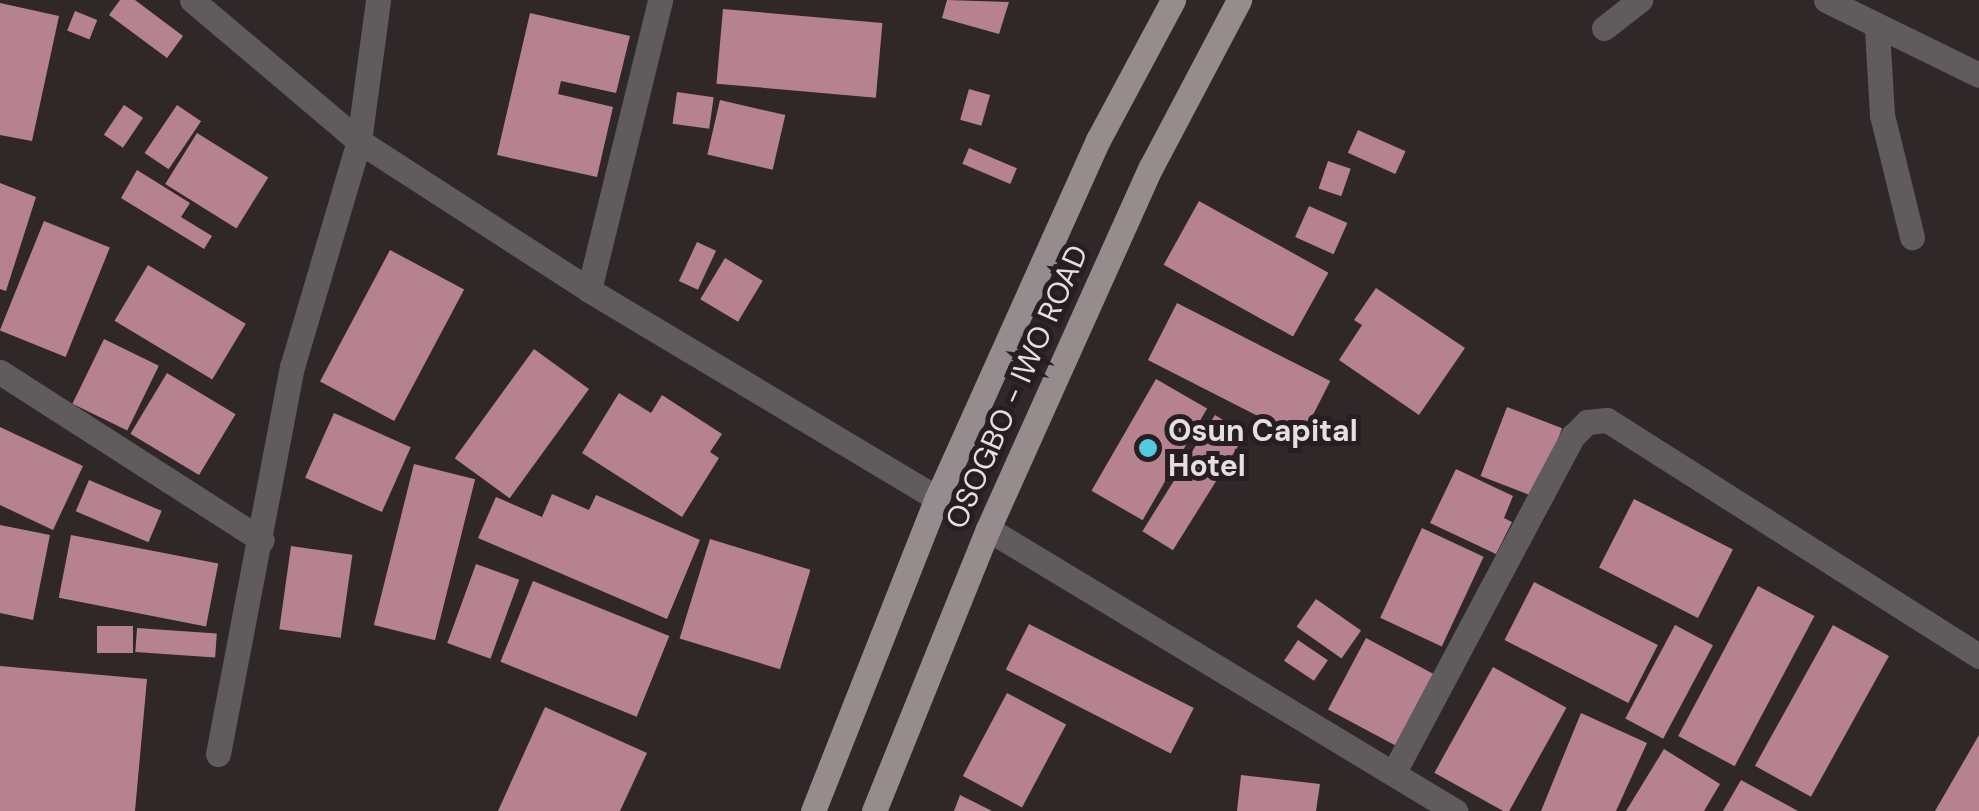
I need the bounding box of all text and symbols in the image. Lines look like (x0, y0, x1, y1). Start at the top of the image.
street label: OSOGBO - IWO ROAD (938, 240, 1096, 534)
place label: Osun Capital Hotel (1168, 413, 1358, 484)
marker: Osun Capital Hotel (1137, 437, 1159, 459)

